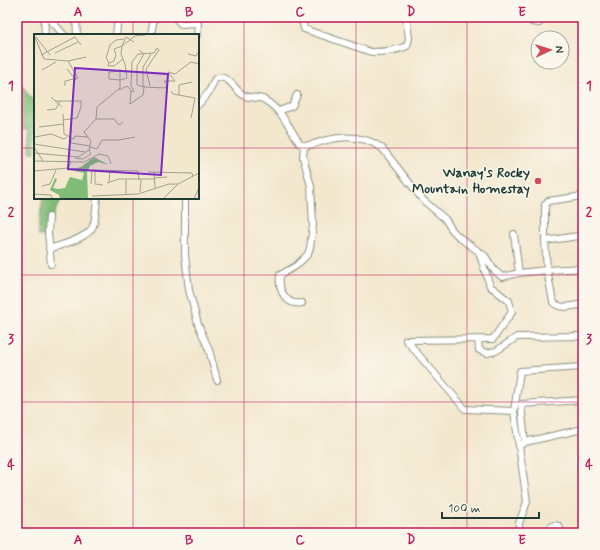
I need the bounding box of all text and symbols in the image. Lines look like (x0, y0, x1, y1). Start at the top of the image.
text: A (74, 4, 82, 21)
text: B (185, 4, 194, 21)
text: C (295, 4, 305, 21)
text: D (407, 4, 416, 21)
text: E (518, 4, 526, 21)
north arrow (530, 30, 570, 70)
inset map (34, 34, 199, 199)
text: N (552, 45, 566, 54)
text: 1 (8, 78, 14, 95)
text: 1 (586, 78, 592, 95)
place label: Wanay's Rocky Mountain Homestay (412, 164, 530, 198)
marker: Wanay's Rocky Mountain Homestay (533, 176, 543, 186)
text: 2 (8, 204, 15, 221)
text: 2 (586, 204, 593, 221)
text: 3 (8, 331, 14, 348)
text: 3 (586, 331, 592, 348)
text: 4 (7, 457, 15, 474)
text: 4 (585, 457, 593, 474)
scale bar (442, 494, 539, 520)
text: 100 m (448, 501, 480, 517)
text: A (74, 532, 82, 549)
text: B (185, 532, 194, 549)
text: C (295, 532, 305, 549)
text: D (407, 532, 416, 549)
text: E (518, 532, 526, 549)

